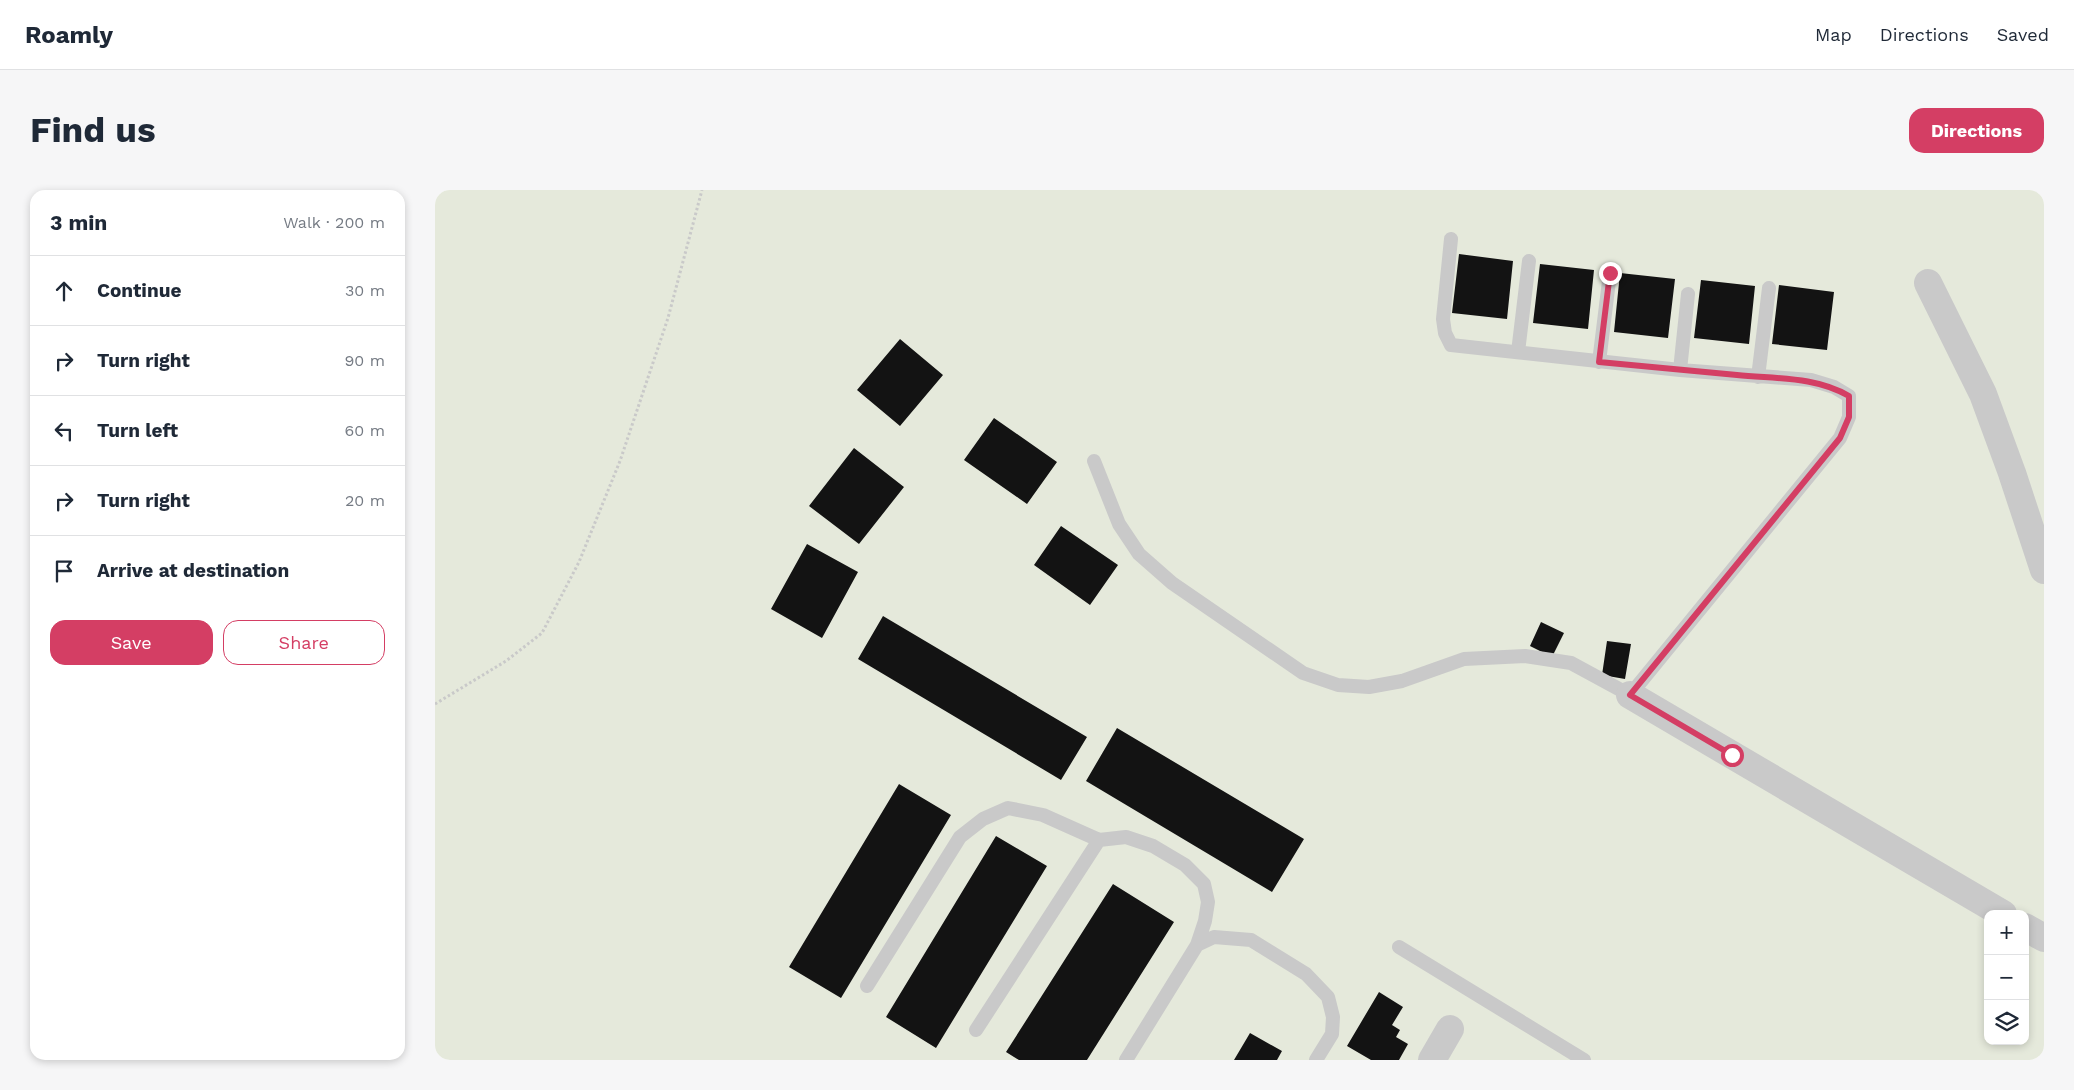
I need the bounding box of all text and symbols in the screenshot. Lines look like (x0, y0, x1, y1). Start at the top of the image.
text: Roamly (25, 21, 113, 49)
text: Map (1815, 24, 1852, 45)
text: Directions (1880, 24, 1969, 45)
text: Saved (1997, 24, 2049, 45)
button: Directions (1909, 108, 2044, 153)
text: Find us (30, 109, 156, 151)
text: 3 min (50, 210, 107, 235)
text: Walk · 200 m (283, 213, 385, 232)
route end (1599, 262, 1622, 285)
icon: ahead (50, 277, 78, 305)
text: Continue (97, 279, 181, 302)
text: 30 m (345, 281, 385, 300)
icon: right (50, 347, 78, 375)
text: Turn right (97, 349, 190, 372)
text: 90 m (344, 351, 385, 370)
icon: left (50, 417, 78, 445)
text: Turn left (97, 419, 178, 442)
text: 60 m (345, 421, 385, 440)
icon: right (50, 487, 78, 515)
text: Turn right (97, 489, 190, 512)
text: 20 m (345, 491, 385, 510)
icon: arrive (50, 557, 78, 585)
text: Arrive at destination (97, 559, 289, 582)
button: Save (50, 620, 213, 665)
button: Share (223, 620, 385, 665)
route start (1721, 744, 1744, 767)
map controls (1984, 910, 2029, 1045)
button: + (1984, 910, 2029, 955)
button: − (1984, 955, 2029, 1000)
button: layers (1984, 1000, 2029, 1045)

